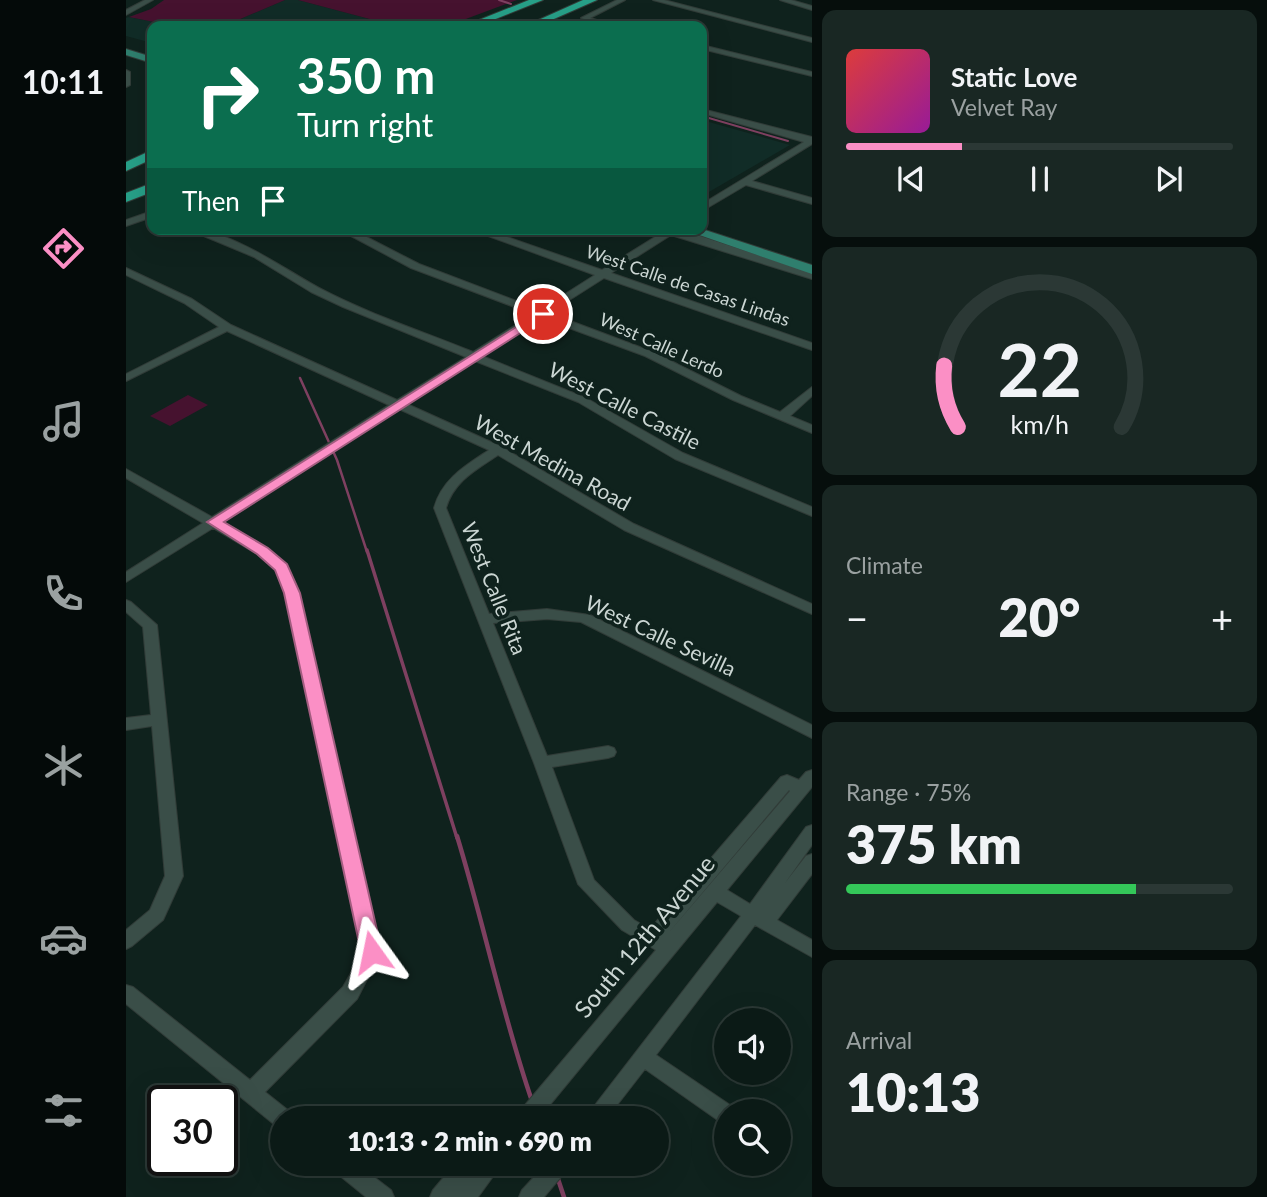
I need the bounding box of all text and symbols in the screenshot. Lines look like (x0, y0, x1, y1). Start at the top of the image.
text: 350 m (297, 46, 435, 104)
icon: right (182, 49, 273, 140)
text: Static Love (951, 61, 1078, 93)
text: 10:11 (22, 62, 104, 101)
text: Velvet Ray (951, 93, 1057, 121)
text: Turn right (297, 105, 433, 144)
icon: previous (892, 160, 930, 198)
icon: pause (1021, 160, 1059, 198)
icon: next (1150, 160, 1188, 198)
icon: arrive (254, 182, 292, 220)
text: Then (182, 185, 240, 217)
icon: directions (39, 224, 88, 273)
street label: West Calle de Casas Lindas (583, 240, 793, 330)
pin (513, 284, 573, 344)
icon: arrive (524, 295, 562, 333)
street label: West Calle Lerdo (596, 308, 728, 382)
text: 22 (997, 326, 1082, 414)
street label: West Calle Castile (545, 356, 705, 454)
icon: music (39, 397, 88, 446)
street label: West Medina Road (470, 409, 636, 515)
text: km/h (1010, 409, 1069, 439)
street label: West Calle Rita (457, 518, 533, 658)
text: Climate (846, 551, 923, 579)
icon: phone (39, 569, 88, 618)
text: 20° (999, 586, 1080, 648)
street label: West Calle Sevilla (582, 589, 740, 681)
text: − (846, 595, 868, 641)
text: + (1211, 595, 1233, 641)
icon: climate (39, 741, 88, 790)
text: Range · 75% (846, 778, 971, 806)
text: 375 km (846, 813, 1022, 875)
street label: South 12th Avenue (568, 849, 720, 1023)
icon: car (39, 914, 88, 963)
position arrow (335, 915, 409, 989)
map controls (714, 1008, 791, 1176)
button: sound (714, 1008, 791, 1085)
text: Arrival (846, 1026, 912, 1054)
text: 10:13 (846, 1061, 980, 1123)
speed limit sign: 30 (147, 1085, 238, 1176)
icon: filters (39, 1086, 88, 1135)
button: search (714, 1099, 791, 1176)
text: 10:13 · 2 min · 690 m (347, 1125, 592, 1157)

